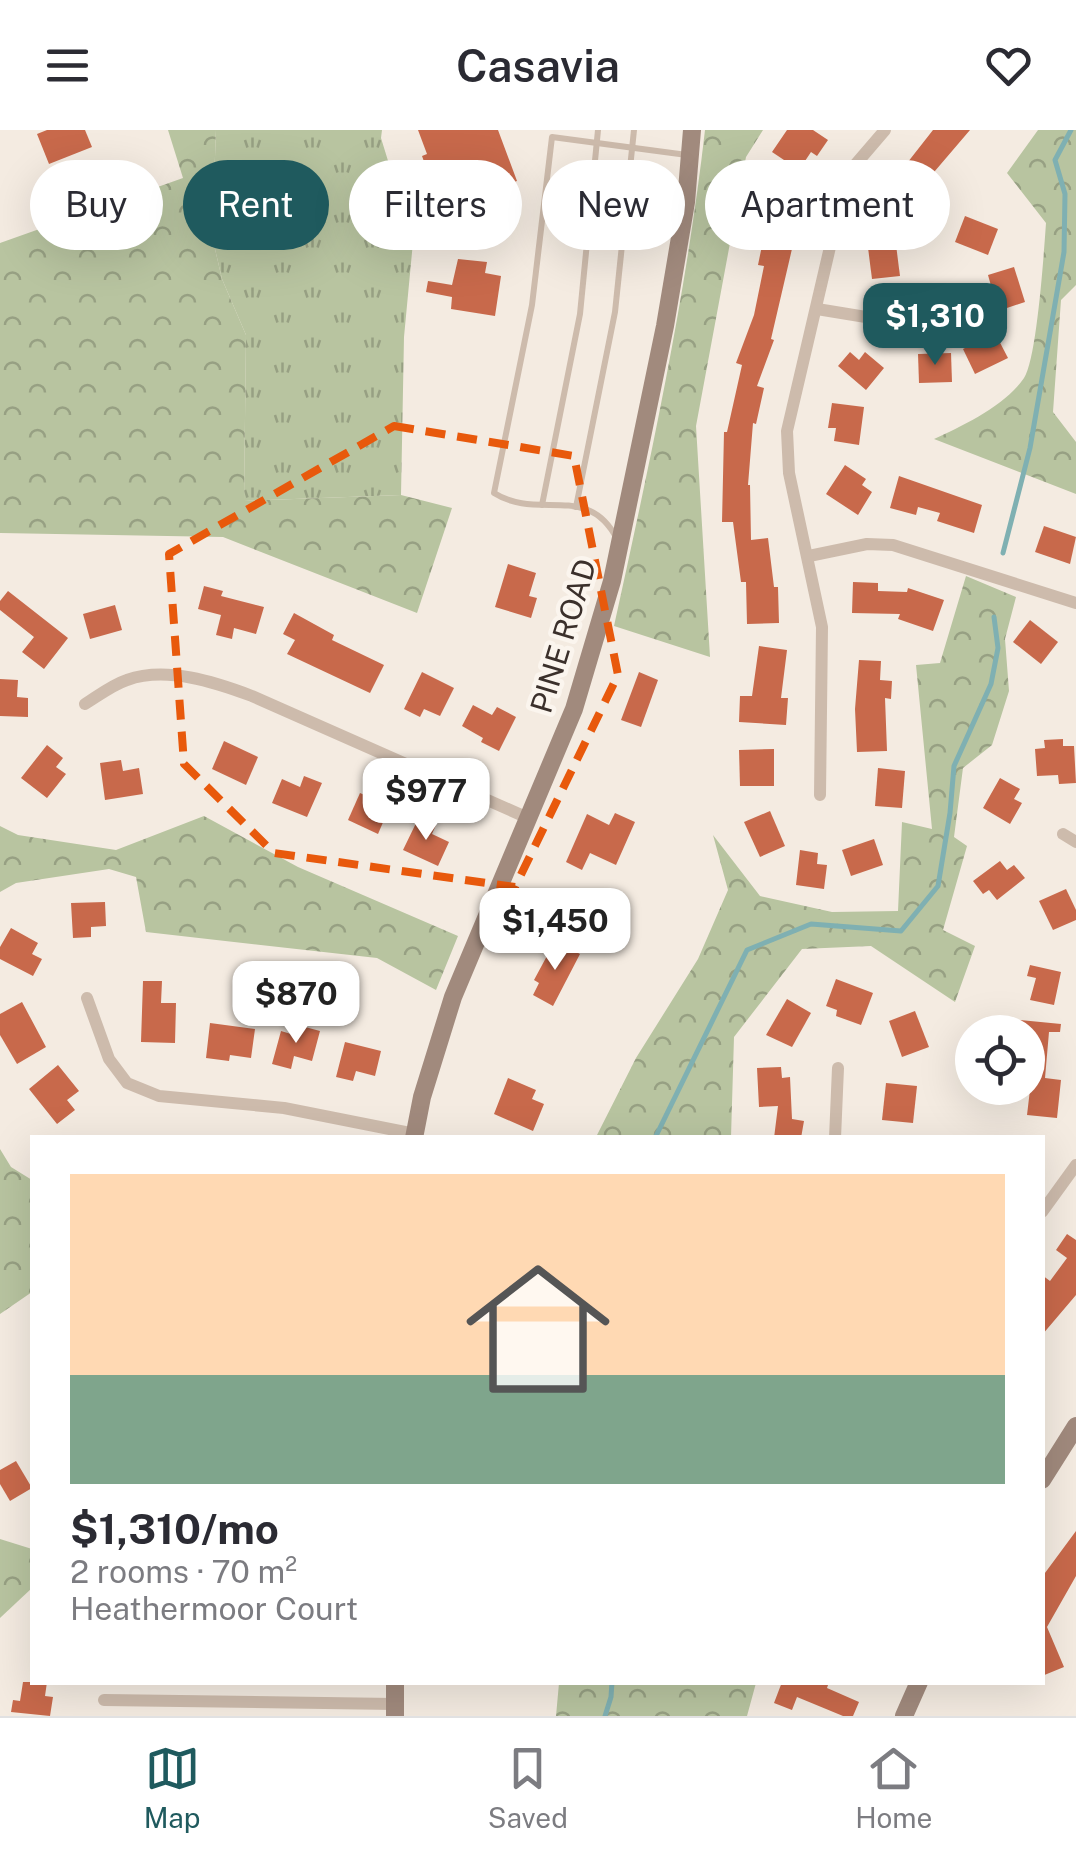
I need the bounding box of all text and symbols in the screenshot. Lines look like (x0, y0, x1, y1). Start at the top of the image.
icon: menu (40, 38, 95, 93)
icon: heart (981, 38, 1036, 93)
text: Casavia (456, 39, 620, 92)
chip: Buy (30, 160, 163, 250)
chip: Rent (183, 160, 329, 250)
chip: Filters (349, 160, 522, 250)
chip: New (542, 160, 685, 250)
chip: Apartment (705, 160, 950, 250)
pin: $1,310 (854, 283, 1016, 368)
text: $1,310 (885, 297, 985, 334)
street label: PINE ROAD (523, 554, 604, 717)
pin: $977 (367, 758, 485, 843)
text: $977 (385, 772, 467, 809)
pin: $1,450 (474, 888, 636, 973)
text: $1,450 (501, 902, 609, 939)
pin: $870 (237, 961, 355, 1046)
text: $870 (254, 975, 338, 1012)
map controls (955, 1015, 1045, 1105)
button: locate (955, 1015, 1045, 1105)
icon: home (448, 1239, 628, 1419)
text: $1,310/mo (70, 1504, 279, 1553)
text: 2 rooms · 70 m² (70, 1553, 297, 1590)
text: Heathermoor Court (70, 1590, 358, 1627)
tab: Map (144, 1741, 201, 1834)
tab: Saved (488, 1741, 568, 1834)
tab: Home (855, 1741, 932, 1834)

